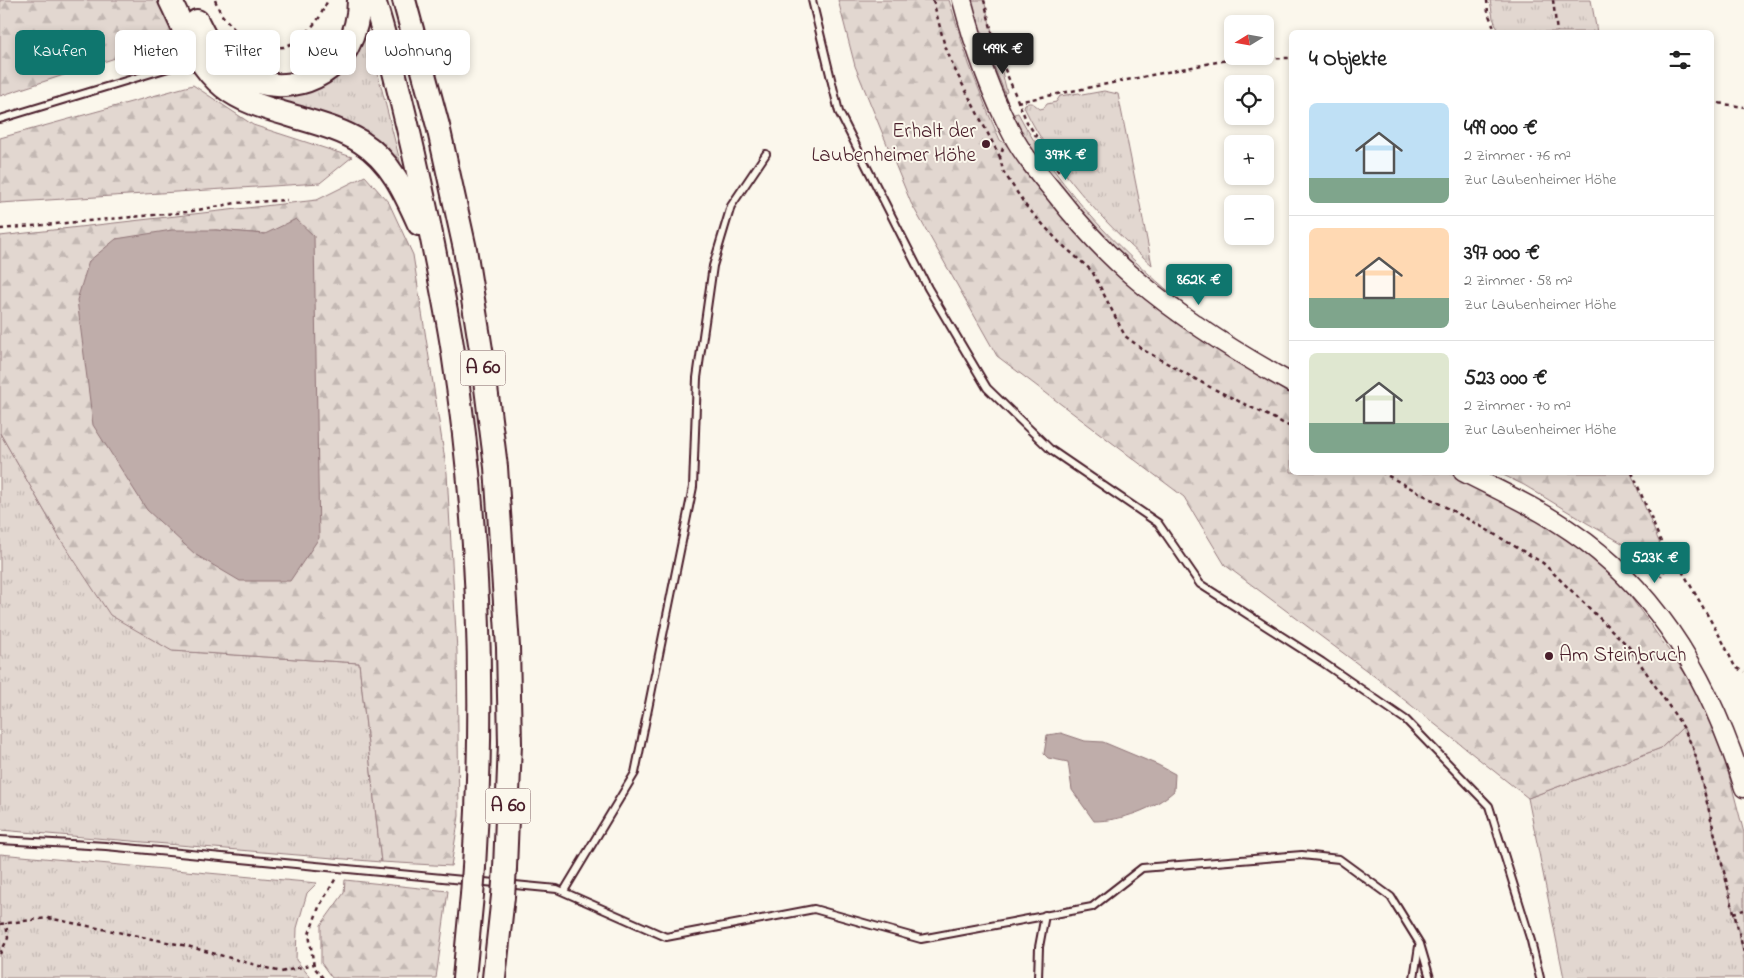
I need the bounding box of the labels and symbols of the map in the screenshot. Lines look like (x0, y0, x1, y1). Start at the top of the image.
north arrow (1224, 15, 1274, 65)
pin: 499K € (962, 32, 1044, 75)
place label: Erhalt der Laubenheimer Höhe (812, 117, 977, 171)
marker: Erhalt der Laubenheimer Höhe (980, 138, 992, 150)
pin: 397K € (1025, 138, 1107, 181)
pin: 862K € (1158, 264, 1240, 306)
road number: A 60 (460, 350, 506, 386)
pin: 523K € (1614, 542, 1696, 584)
place label: Am Steinbruch (1559, 641, 1686, 671)
marker: Am Steinbruch (1543, 650, 1555, 662)
road number: A 60 (486, 788, 530, 824)

